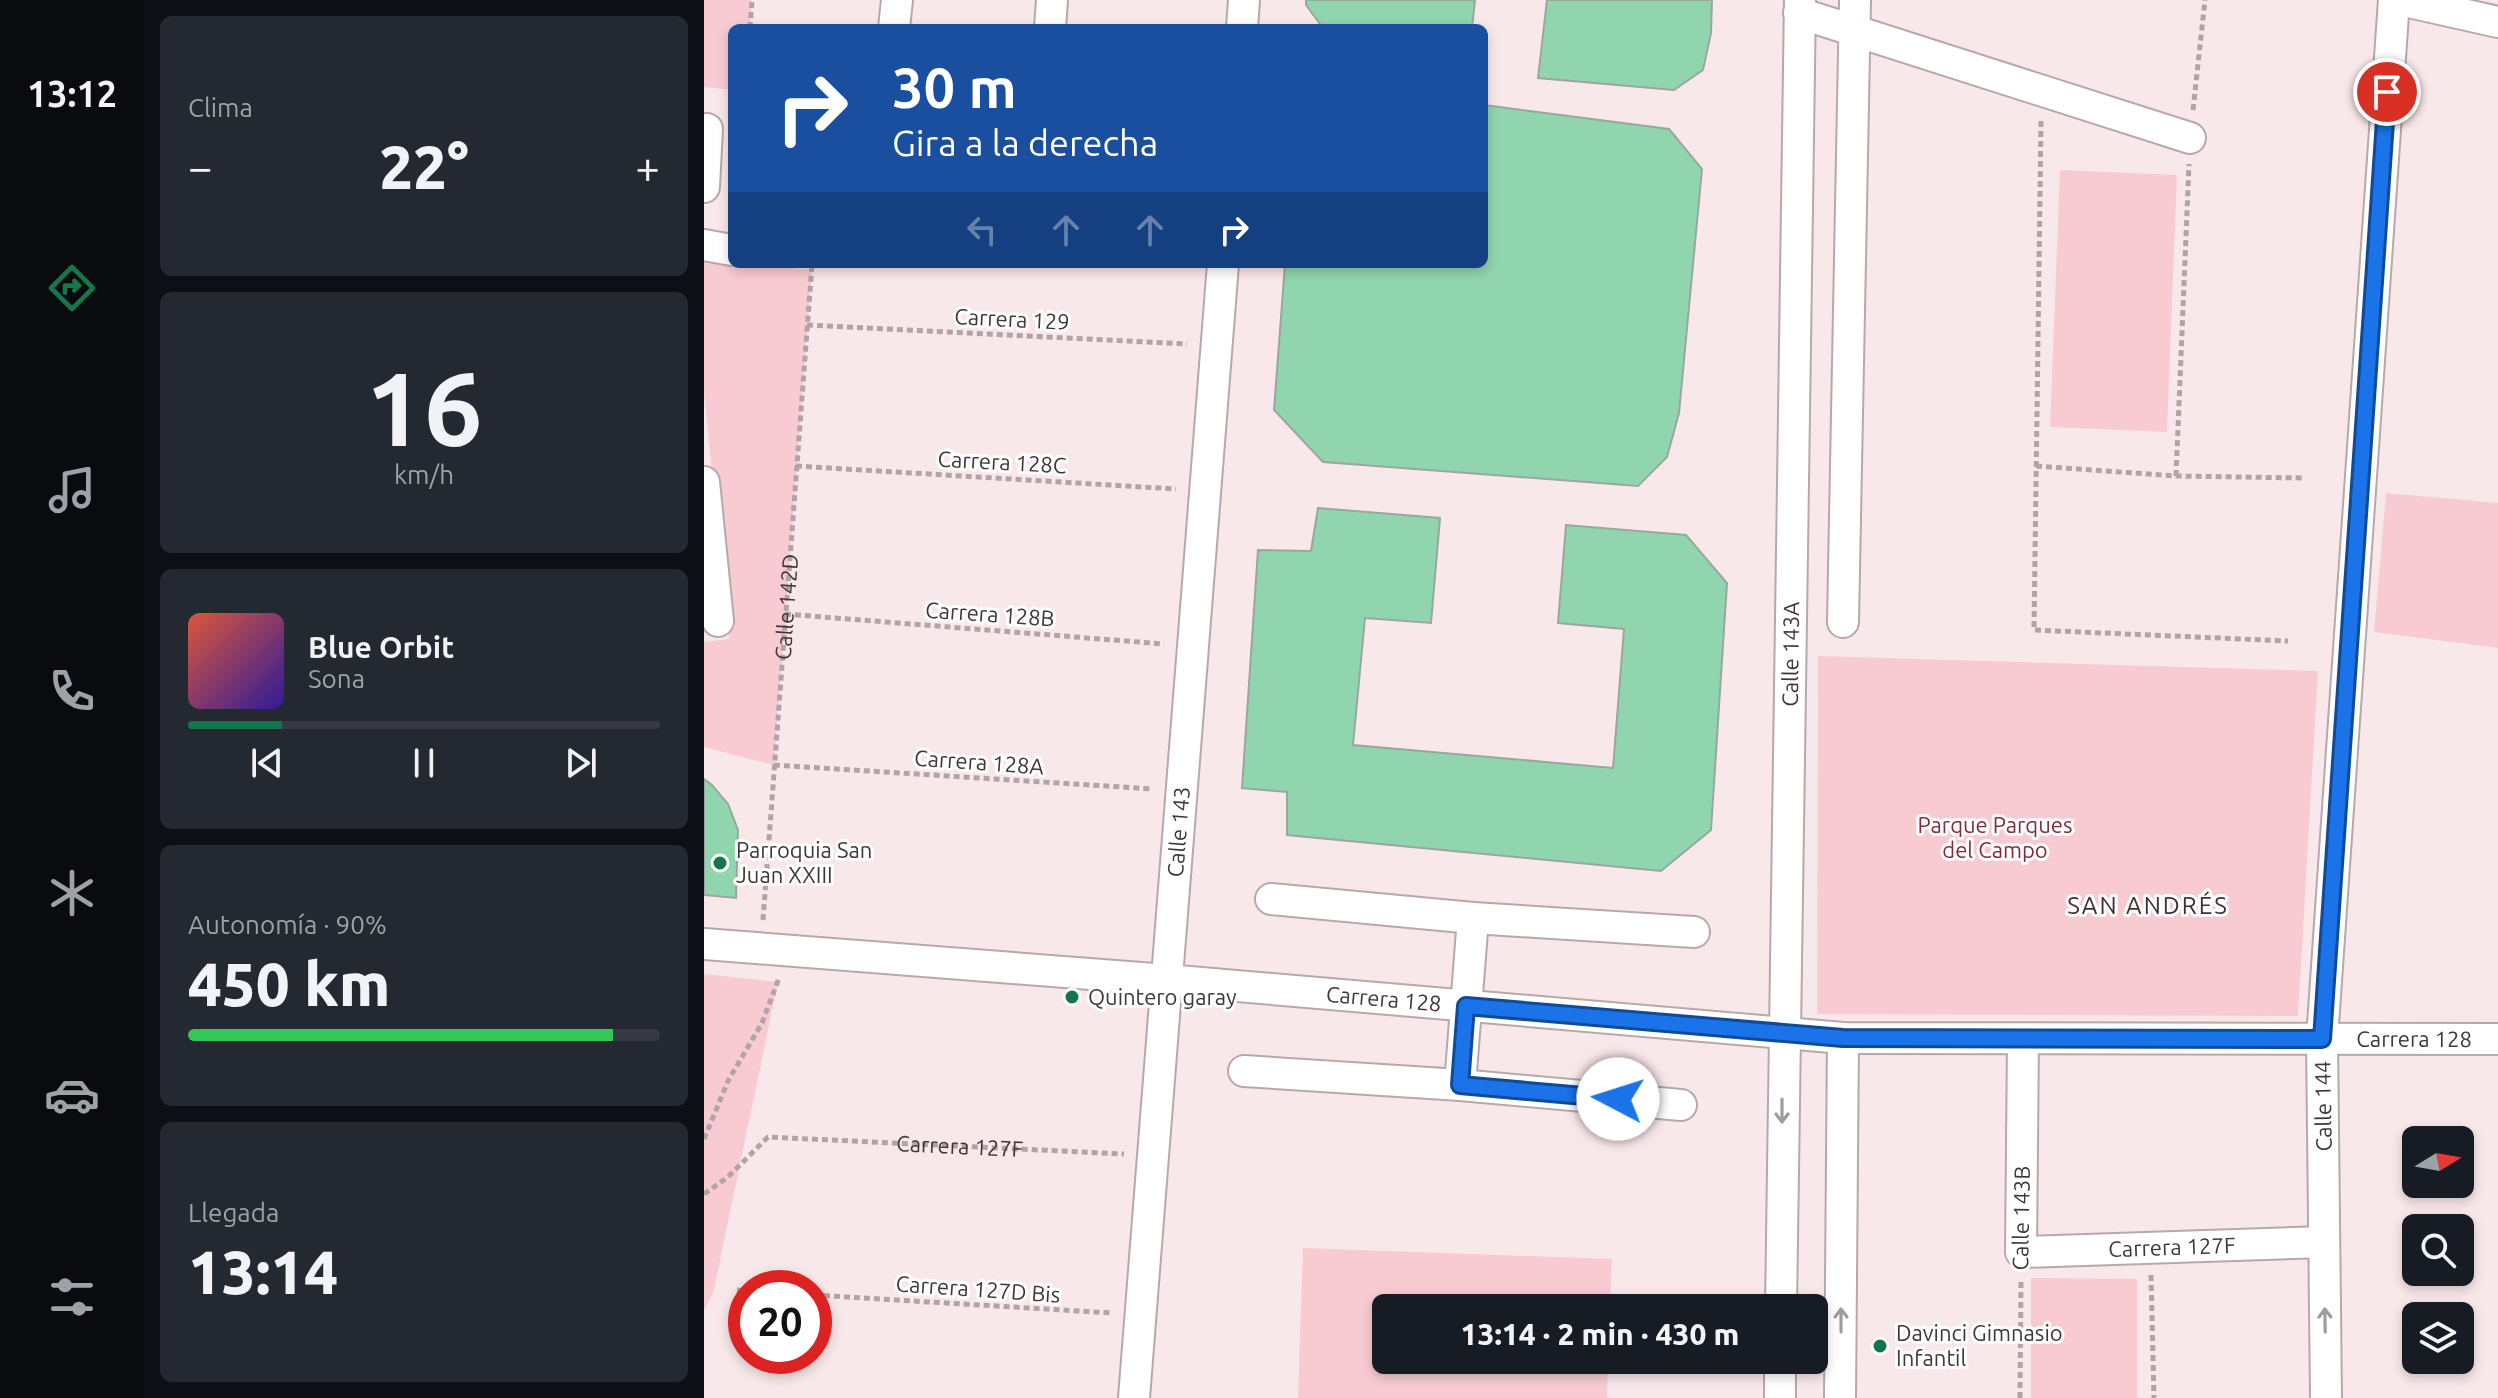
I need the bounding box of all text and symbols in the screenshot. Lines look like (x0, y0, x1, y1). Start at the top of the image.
icon: right (760, 56, 864, 160)
text: 30 m (892, 56, 1017, 119)
pin (2353, 58, 2421, 126)
icon: arrive (2365, 70, 2409, 114)
text: 13:12 (27, 73, 117, 114)
text: Clima (188, 93, 253, 122)
text: Gira a la derecha (892, 122, 1158, 163)
text: 22° (379, 133, 469, 200)
text: − (188, 142, 213, 191)
text: + (635, 142, 660, 191)
icon: left (960, 208, 1004, 252)
icon: ahead (1044, 208, 1088, 252)
icon: ahead (1128, 208, 1172, 252)
icon: right (1212, 208, 1256, 252)
icon: directions (44, 260, 100, 316)
street label: Carrera 129 (954, 303, 1070, 334)
text: 16 (365, 349, 483, 466)
street label: Carrera 128C (937, 446, 1067, 477)
text: km/h (394, 460, 454, 489)
icon: music (44, 462, 100, 518)
street label: Calle 142D (769, 553, 802, 661)
street label: Carrera 128B (925, 597, 1055, 630)
street label: Calle 143A (1777, 601, 1803, 707)
text: Blue Orbit (308, 630, 454, 664)
icon: phone (44, 663, 100, 719)
text: Sona (308, 664, 365, 693)
icon: previous (245, 741, 289, 785)
icon: pause (402, 741, 446, 785)
icon: next (559, 741, 603, 785)
street label: Carrera 128A (913, 745, 1045, 779)
street label: Calle 143 (1162, 785, 1194, 878)
park label: Parque Parques del Campo (1918, 812, 2072, 862)
place label: Parroquia San Juan XXIII (736, 837, 872, 887)
marker: Parroquia San Juan XXIII (711, 854, 729, 872)
icon: climate (44, 865, 100, 921)
district label: SAN ANDRÉS (2067, 891, 2229, 919)
text: Autonomía · 90% (188, 910, 387, 939)
text: 450 km (188, 950, 390, 1017)
street label: Carrera 128 (1325, 981, 1443, 1015)
place label: Quintero garay (1088, 984, 1237, 1009)
marker: Quintero garay (1063, 988, 1081, 1006)
street label: Carrera 128 (2356, 1026, 2472, 1051)
position arrow (1576, 1057, 1660, 1141)
street label: Calle 144 (2309, 1060, 2336, 1152)
icon: car (44, 1067, 100, 1123)
one-way arrow (1774, 1097, 1790, 1124)
north arrow (2402, 1126, 2474, 1198)
map controls (2402, 1126, 2474, 1374)
street label: Carrera 127F (896, 1130, 1024, 1161)
street label: Calle 143B (2007, 1165, 2034, 1271)
text: Llegada (188, 1198, 279, 1227)
button: search (2402, 1214, 2474, 1286)
street label: Carrera 127F (2108, 1232, 2236, 1261)
text: 13:14 (188, 1238, 338, 1305)
icon: filters (44, 1269, 100, 1325)
speed limit sign: 20 (728, 1270, 832, 1374)
street label: Carrera 127D Bis (895, 1270, 1061, 1307)
button: layers (2402, 1302, 2474, 1374)
one-way arrow (1833, 1307, 1849, 1334)
one-way arrow (2317, 1307, 2333, 1334)
text: 13:14 · 2 min · 430 m (1461, 1317, 1739, 1351)
place label: Davinci Gimnasio Infantil (1896, 1320, 2063, 1370)
marker: Davinci Gimnasio Infantil (1871, 1337, 1889, 1355)

